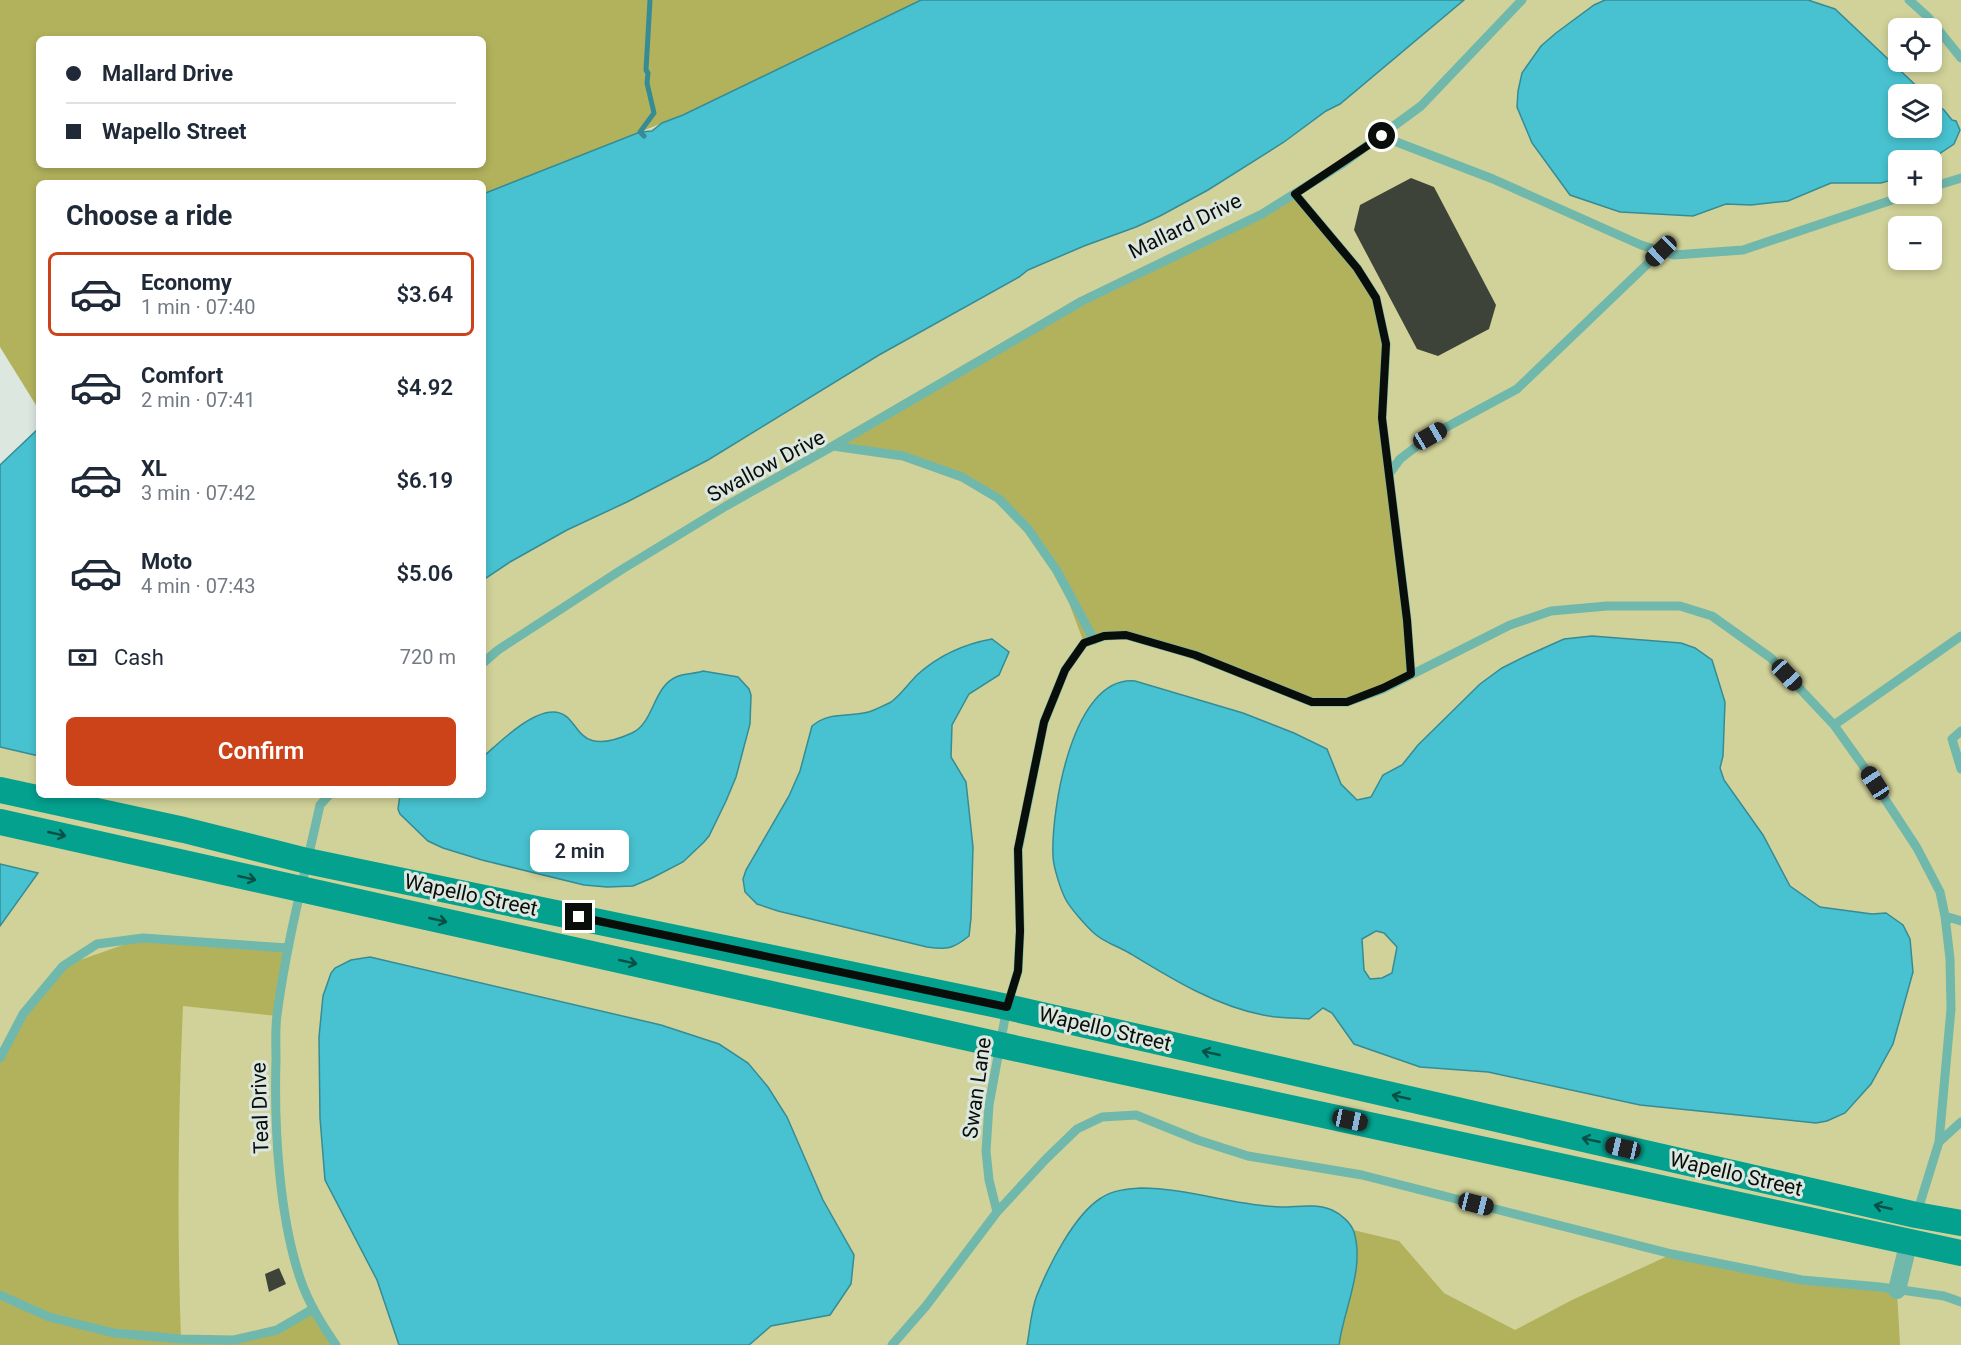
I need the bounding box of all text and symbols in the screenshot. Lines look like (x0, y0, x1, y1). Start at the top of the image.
map controls (1888, 18, 1942, 270)
button: locate (1888, 18, 1942, 72)
text: Mallard Drive (102, 61, 233, 86)
button: layers (1888, 84, 1942, 138)
text: Wapello Street (102, 119, 247, 144)
route start (1368, 122, 1395, 149)
button: + (1888, 150, 1942, 204)
street label: Mallard Drive (1125, 188, 1245, 264)
text: Choose a ride (66, 200, 232, 232)
button: − (1888, 216, 1942, 270)
car (1642, 232, 1680, 270)
icon: car (69, 267, 123, 321)
text: Economy (141, 270, 232, 295)
text: $3.64 (396, 282, 453, 307)
text: 1 min · 07:40 (141, 295, 256, 319)
icon: car (69, 360, 123, 414)
text: Comfort (141, 363, 223, 388)
text: $4.92 (396, 375, 453, 400)
text: 2 min · 07:41 (141, 388, 256, 412)
car (1410, 419, 1450, 453)
street label: Swallow Drive (703, 425, 829, 507)
icon: car (69, 453, 123, 507)
text: XL (141, 456, 167, 481)
text: $6.19 (396, 468, 453, 493)
text: 3 min · 07:42 (141, 481, 256, 505)
icon: car (69, 546, 123, 600)
text: Moto (141, 549, 192, 574)
text: $5.06 (396, 561, 453, 586)
text: 4 min · 07:43 (141, 574, 256, 598)
icon: cash (66, 641, 99, 674)
text: Cash (114, 645, 164, 670)
text: 720 m (400, 645, 456, 669)
car (1768, 656, 1806, 694)
button: Confirm (66, 717, 456, 786)
car (1858, 763, 1892, 803)
one-way arrow (47, 829, 66, 841)
callout: 2 min (530, 830, 628, 872)
text: 2 min (554, 839, 605, 863)
street label: Wapello Street (402, 869, 540, 921)
one-way arrow (237, 872, 256, 884)
route end (565, 903, 592, 930)
one-way arrow (427, 915, 447, 926)
one-way arrow (618, 957, 637, 969)
street label: Wapello Street (1036, 1002, 1174, 1056)
street label: Swan Lane (958, 1036, 996, 1140)
one-way arrow (1201, 1047, 1220, 1059)
street label: Teal Drive (246, 1062, 274, 1154)
one-way arrow (1391, 1090, 1410, 1102)
car (1331, 1107, 1369, 1133)
one-way arrow (1581, 1134, 1600, 1146)
car (1603, 1135, 1643, 1161)
street label: Wapello Street (1667, 1147, 1805, 1201)
car (1456, 1191, 1496, 1217)
one-way arrow (1874, 1201, 1893, 1213)

